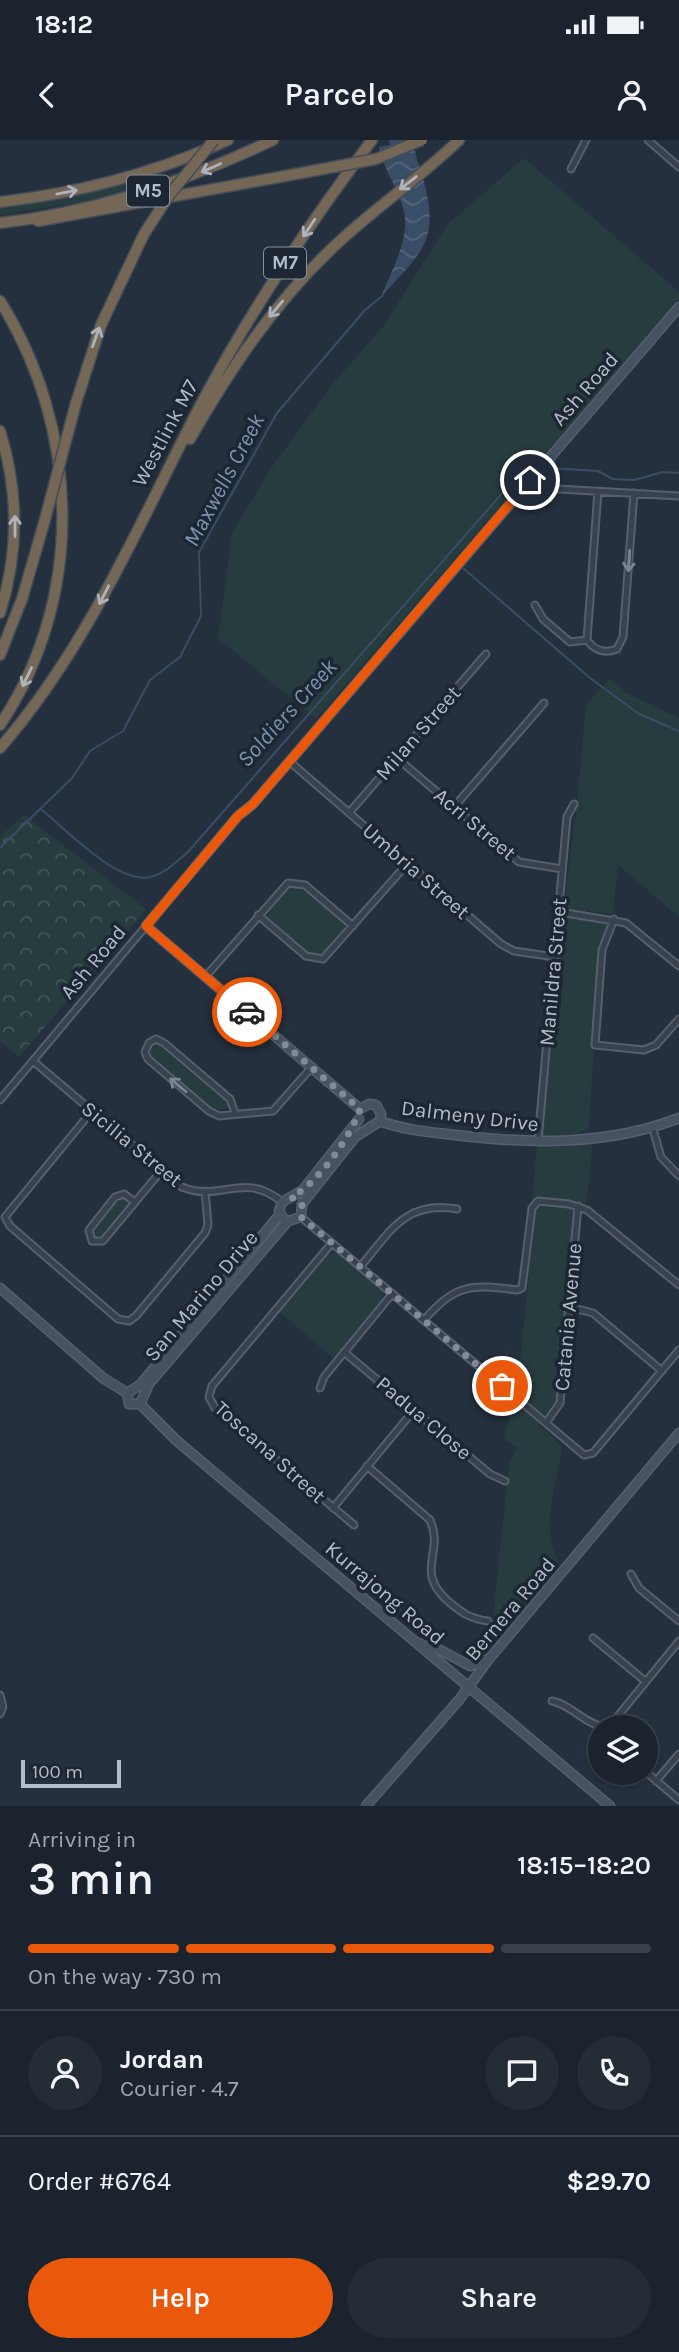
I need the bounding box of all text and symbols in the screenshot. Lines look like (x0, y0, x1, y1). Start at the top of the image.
text: 18:12 (35, 9, 93, 40)
icon: back (28, 76, 66, 114)
text: Parcelo (284, 76, 395, 113)
icon: person (613, 76, 651, 114)
one-way arrow (201, 163, 222, 176)
road number: M5 (127, 176, 169, 206)
one-way arrow (400, 176, 418, 191)
one-way arrow (55, 184, 78, 198)
one-way arrow (301, 218, 316, 237)
road number: M7 (264, 248, 306, 279)
one-way arrow (268, 300, 284, 318)
one-way arrow (91, 327, 103, 349)
street label: Ash Road (547, 348, 623, 430)
street label: Westlink M7 (127, 376, 203, 490)
water label: Maxwells Creek (178, 409, 270, 551)
pin (500, 450, 560, 510)
icon: home (511, 461, 549, 499)
one-way arrow (8, 515, 22, 538)
one-way arrow (622, 550, 635, 572)
one-way arrow (96, 584, 110, 605)
water label: Soldiers Creek (231, 653, 343, 773)
one-way arrow (20, 665, 33, 687)
street label: Milan Street (371, 681, 465, 785)
street label: Acri Street (429, 783, 521, 865)
street label: Umbria Street (358, 818, 474, 924)
street label: Manildra Street (535, 897, 571, 1047)
street label: Ash Road (55, 920, 131, 1004)
courier (212, 977, 282, 1047)
icon: car (228, 993, 266, 1031)
one-way arrow (169, 1077, 187, 1093)
street label: Sicilia Street (77, 1096, 187, 1192)
street label: Dalmeny Drive (400, 1096, 540, 1136)
street label: San Marino Drive (139, 1226, 263, 1366)
street label: Catania Avenue (550, 1242, 586, 1392)
pin (472, 1356, 532, 1416)
icon: bag (483, 1367, 521, 1405)
street label: Padua Close (371, 1371, 477, 1465)
street label: Toscana Street (210, 1396, 330, 1508)
street label: Kurrajong Road (321, 1536, 449, 1650)
street label: Bernera Road (460, 1552, 560, 1666)
map controls (588, 1715, 658, 1785)
button: layers (588, 1715, 658, 1785)
scale bar (21, 1757, 121, 1789)
text: 100 m (32, 1761, 83, 1783)
text: Arriving in (28, 1826, 136, 1853)
text: 18:15–18:20 (517, 1850, 651, 1881)
text: 3 min (28, 1852, 154, 1906)
text: On the way · 730 m (28, 1963, 222, 1990)
button: person (28, 2036, 102, 2110)
button: chat (485, 2036, 559, 2110)
button: phone (577, 2036, 651, 2110)
text: Jordan (120, 2044, 204, 2075)
text: Courier · 4.7 (120, 2075, 239, 2102)
text: Order #6764 (28, 2166, 171, 2197)
text: $29.70 (567, 2166, 651, 2197)
button: Help (28, 2258, 333, 2338)
button: Share (347, 2258, 651, 2338)

